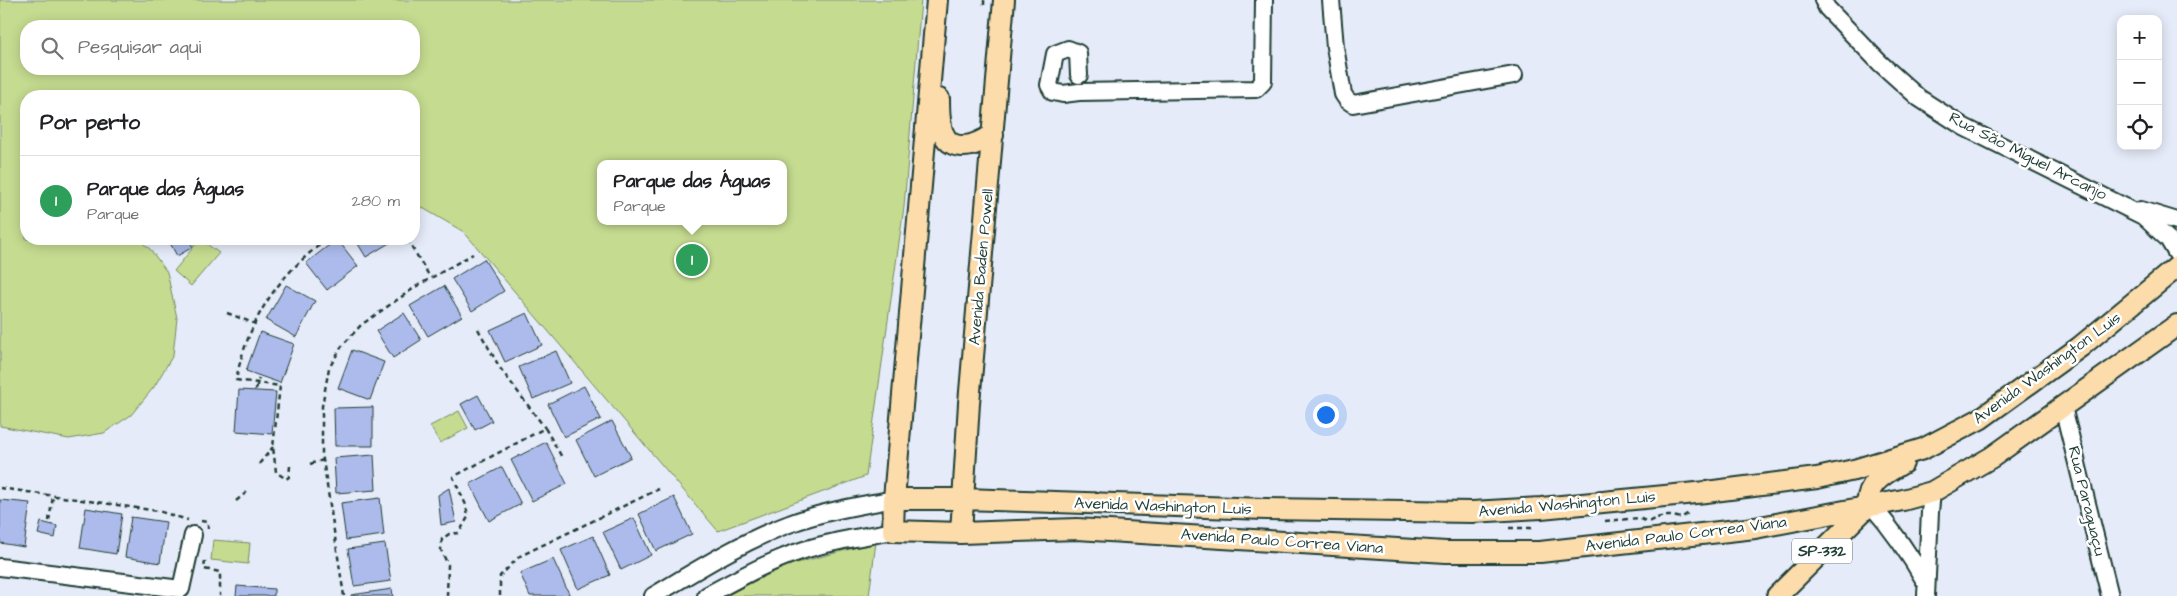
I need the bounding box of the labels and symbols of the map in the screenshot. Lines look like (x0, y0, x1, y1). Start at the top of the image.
street label: Rua São Miguel Arcanjo (1945, 107, 2111, 206)
street label: Avenida Baden Powell (963, 188, 999, 346)
pin: 1 (676, 241, 708, 279)
street label: Avenida Washington Luis (1969, 307, 2126, 430)
your location (1313, 402, 1339, 428)
street label: Rua Paraguaçu (2062, 444, 2111, 558)
street label: Avenida Washington Luis (1478, 485, 1657, 524)
street label: Avenida Washington Luis (1074, 492, 1252, 521)
street label: Avenida Paulo Correa Viana (1584, 511, 1788, 557)
street label: Avenida Paulo Correa Viana (1180, 523, 1384, 559)
road number: SP-332 (1792, 538, 1852, 564)

